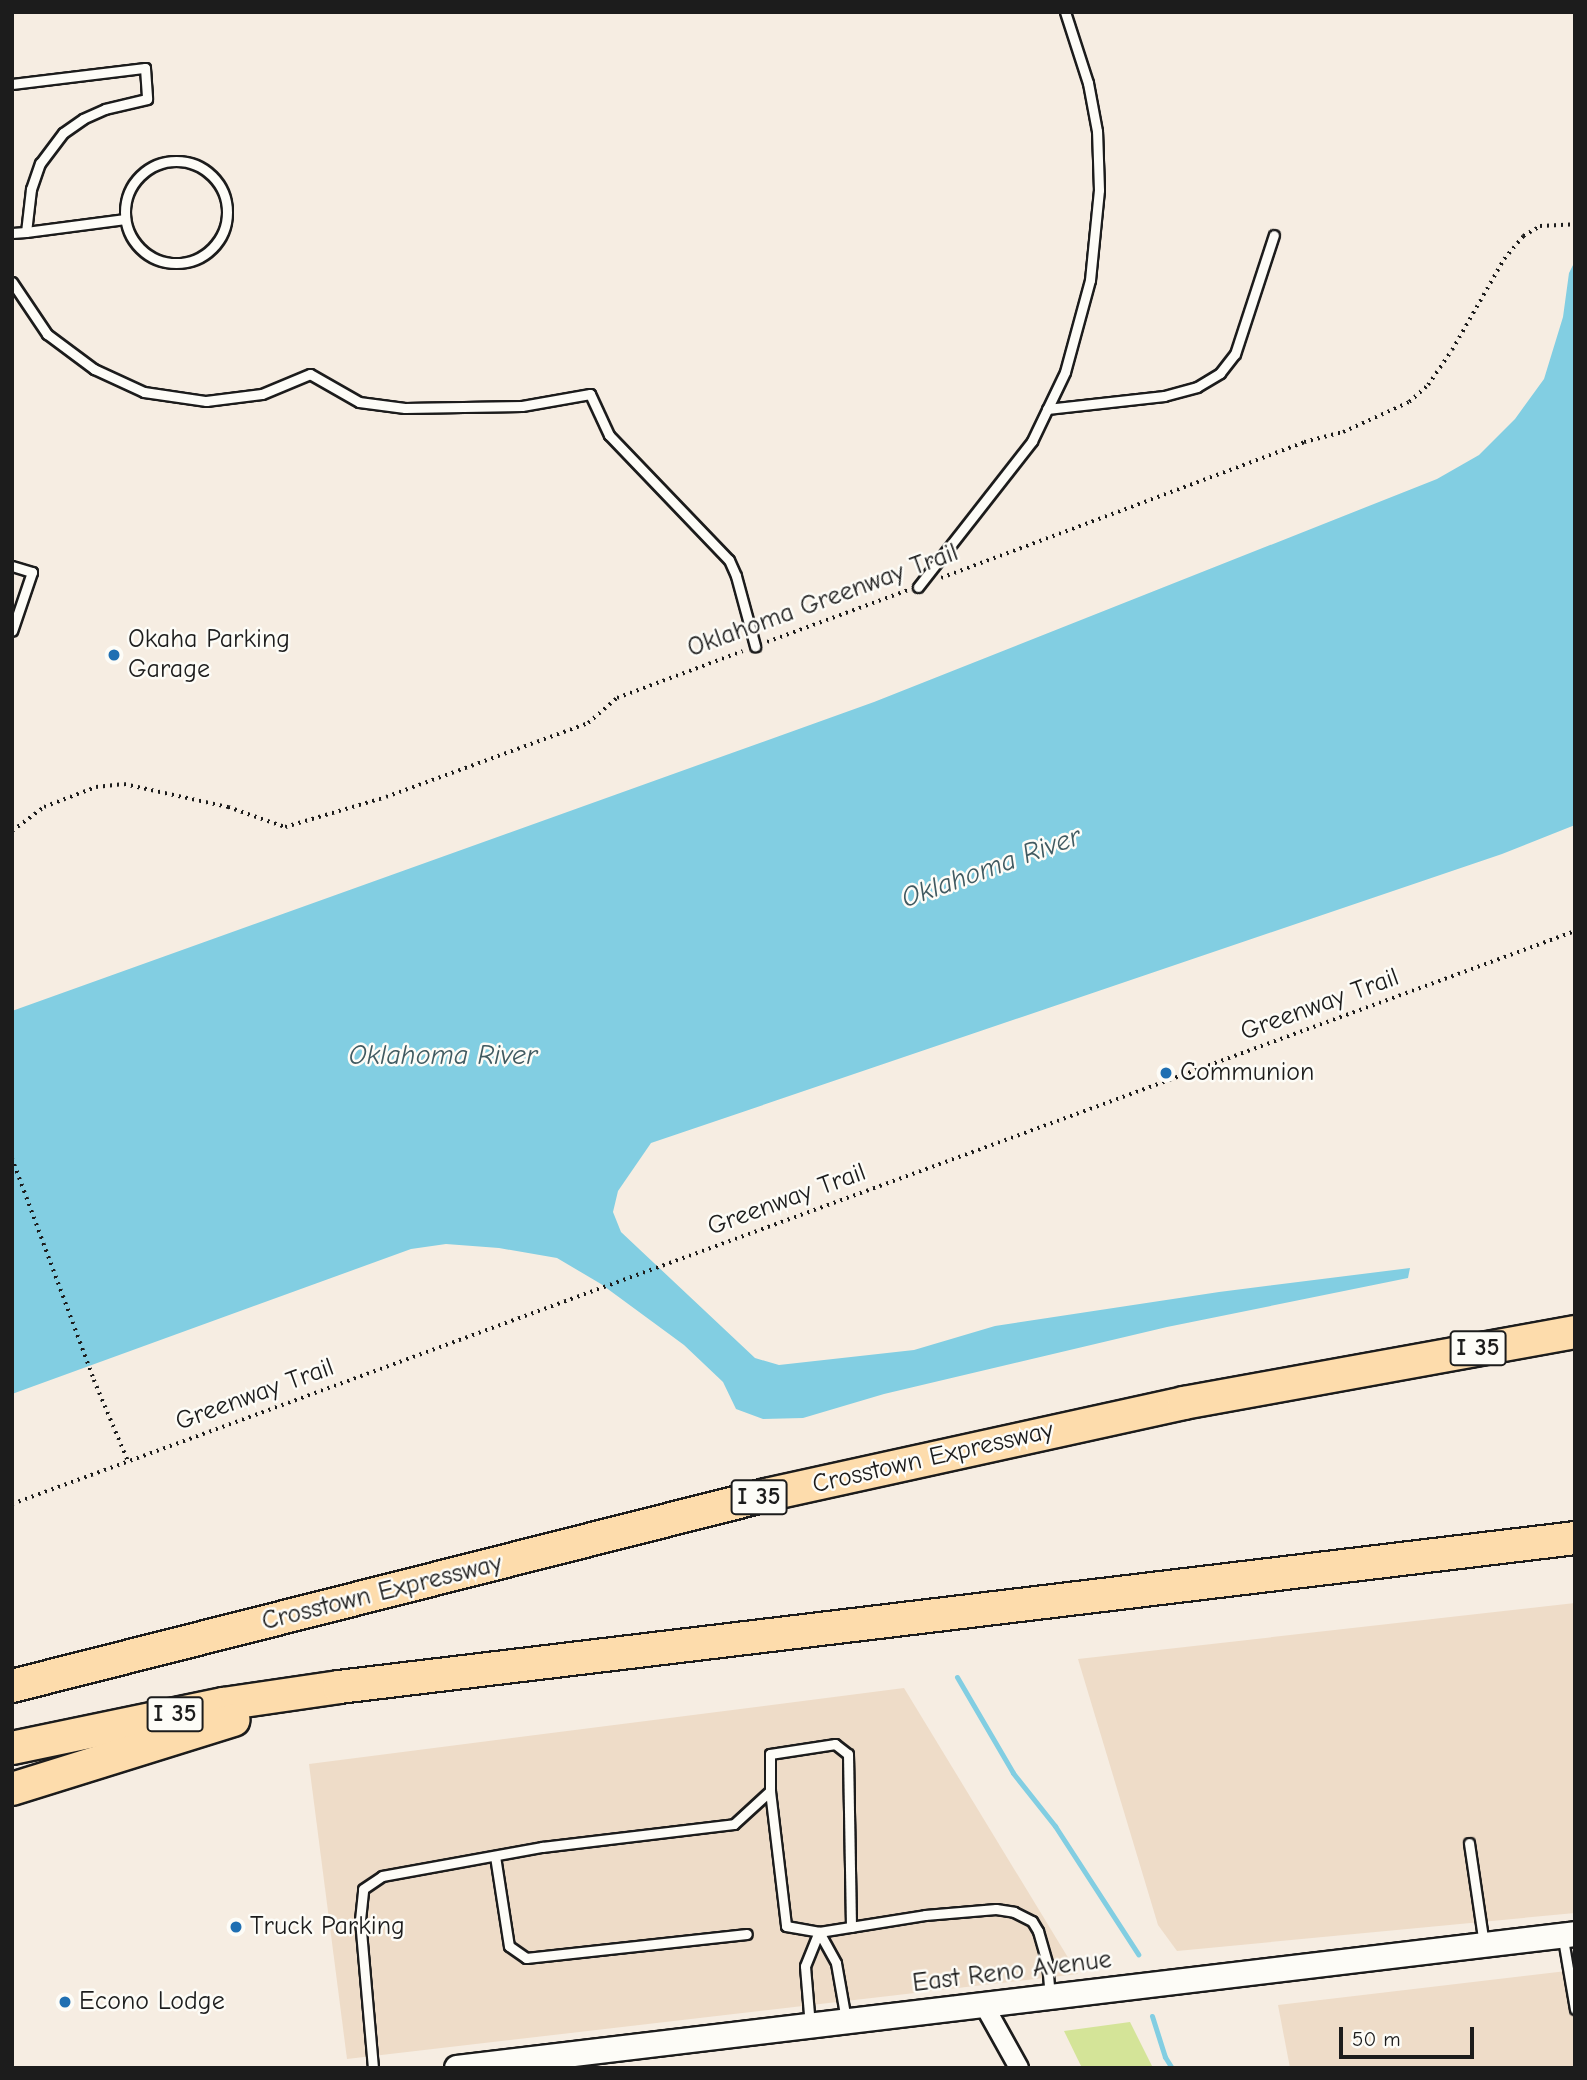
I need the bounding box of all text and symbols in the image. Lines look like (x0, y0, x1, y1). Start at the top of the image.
street label: Oklahoma Greenway Trail (683, 537, 963, 665)
place label: Okaha Parking Garage (128, 624, 290, 686)
marker: Okaha Parking Garage (106, 647, 122, 663)
water label: Oklahoma River (897, 819, 1085, 915)
street label: Greenway Trail (1237, 962, 1403, 1048)
water label: Oklahoma River (349, 1038, 537, 1072)
place label: Communion (1180, 1057, 1314, 1089)
marker: Communion (1158, 1065, 1174, 1081)
street label: Greenway Trail (704, 1157, 870, 1243)
road number: I 35 (1448, 1328, 1508, 1368)
street label: Greenway Trail (172, 1352, 338, 1438)
street label: Crosstown Expressway (810, 1415, 1056, 1501)
road number: I 35 (729, 1476, 789, 1518)
street label: Crosstown Expressway (259, 1548, 505, 1638)
road number: I 35 (145, 1694, 205, 1734)
place label: Truck Parking (250, 1911, 405, 1943)
marker: Truck Parking (228, 1919, 244, 1935)
street label: East Reno Avenue (911, 1944, 1113, 2000)
place label: Econo Lodge (79, 1986, 225, 2018)
marker: Econo Lodge (57, 1994, 73, 2010)
scale bar (1342, 2014, 1477, 2058)
text: 50 m (1352, 2027, 1401, 2051)

